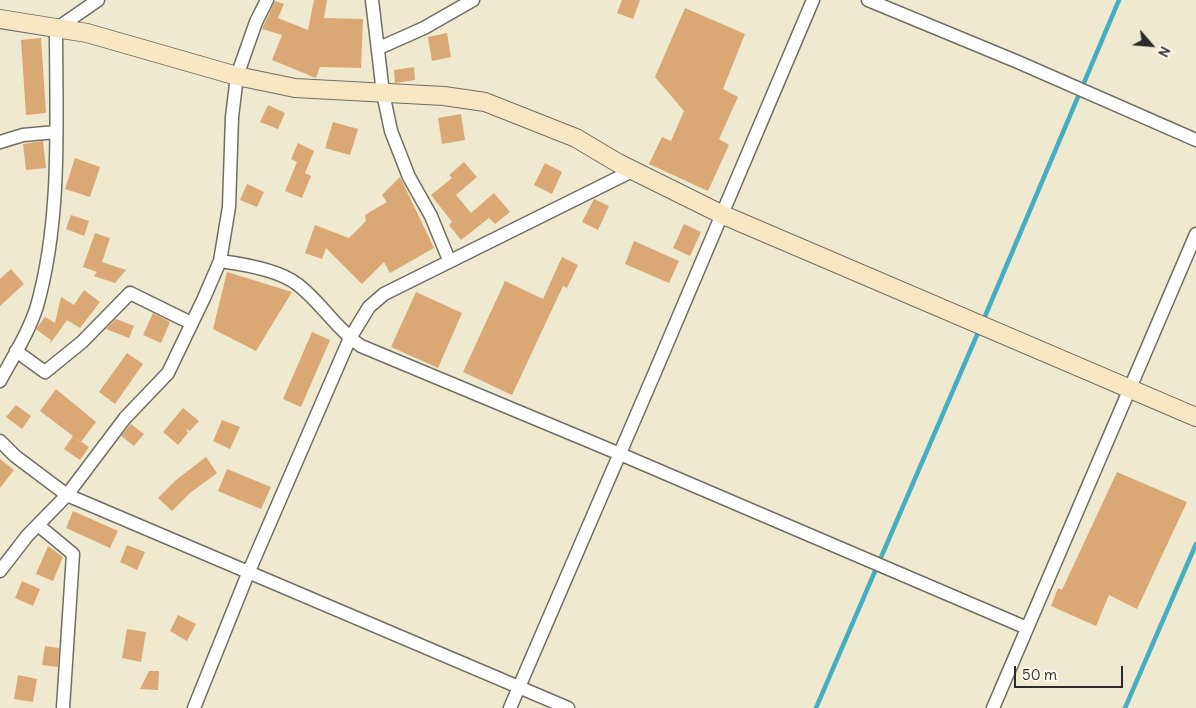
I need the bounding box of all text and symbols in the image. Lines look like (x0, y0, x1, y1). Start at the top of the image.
north arrow (1126, 20, 1176, 70)
text: N (1154, 43, 1175, 60)
scale bar (1016, 656, 1125, 688)
text: 50 m (1022, 665, 1057, 684)

